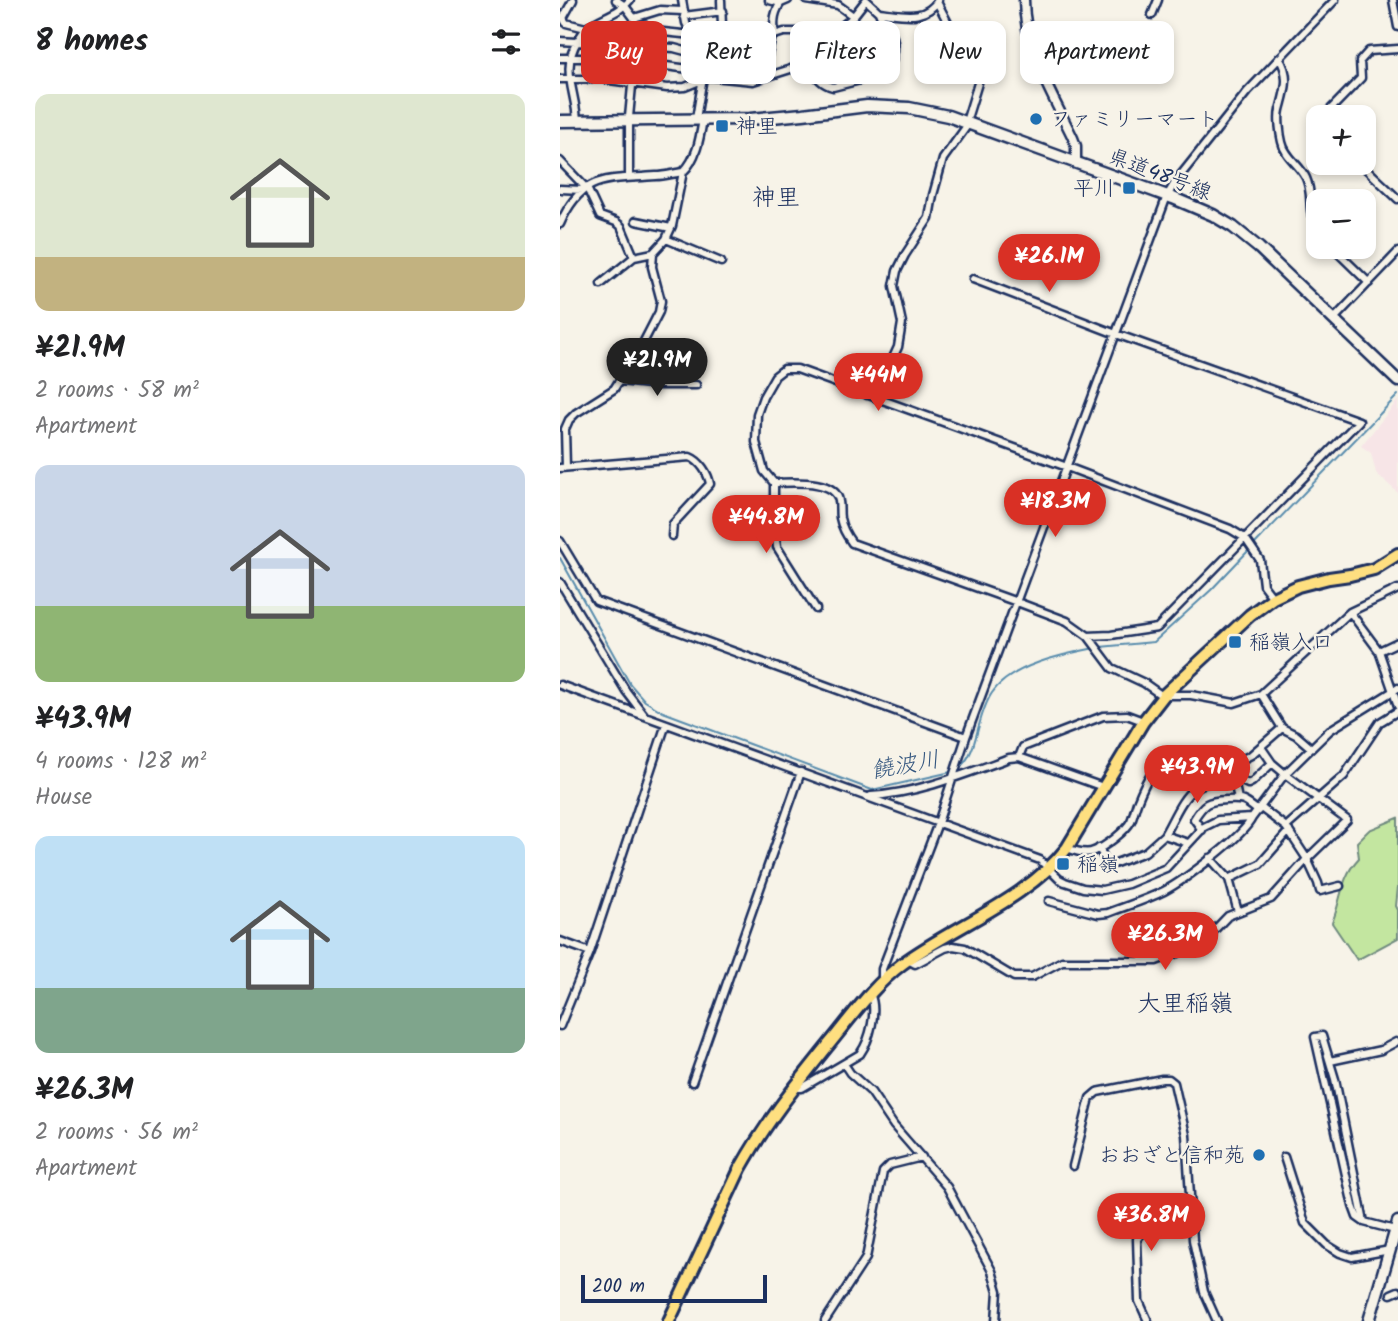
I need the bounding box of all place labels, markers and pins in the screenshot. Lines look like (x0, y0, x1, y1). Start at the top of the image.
place label: ファミリーマート (1050, 104, 1218, 137)
place label: 神里 (736, 111, 778, 144)
marker: ファミリーマート (1028, 111, 1044, 127)
marker: 神里 (714, 118, 730, 134)
place label: 平川 (1073, 173, 1115, 206)
marker: 平川 (1121, 180, 1137, 196)
pin: ¥26.1M (992, 234, 1106, 294)
pin: ¥21.9M (600, 338, 714, 398)
pin: ¥44M (837, 354, 919, 413)
pin: ¥18.3M (998, 480, 1112, 539)
pin: ¥44.8M (709, 496, 823, 555)
place label: 稲嶺入口 (1249, 627, 1333, 660)
marker: 稲嶺入口 (1227, 634, 1243, 650)
pin: ¥43.9M (1140, 746, 1254, 805)
place label: 稲嶺 (1077, 849, 1119, 882)
marker: 稲嶺 (1055, 856, 1071, 872)
pin: ¥26.3M (1108, 912, 1222, 972)
place label: おおざと信和苑 (1099, 1140, 1245, 1173)
marker: おおざと信和苑 (1251, 1147, 1267, 1163)
pin: ¥36.8M (1094, 1194, 1208, 1253)

